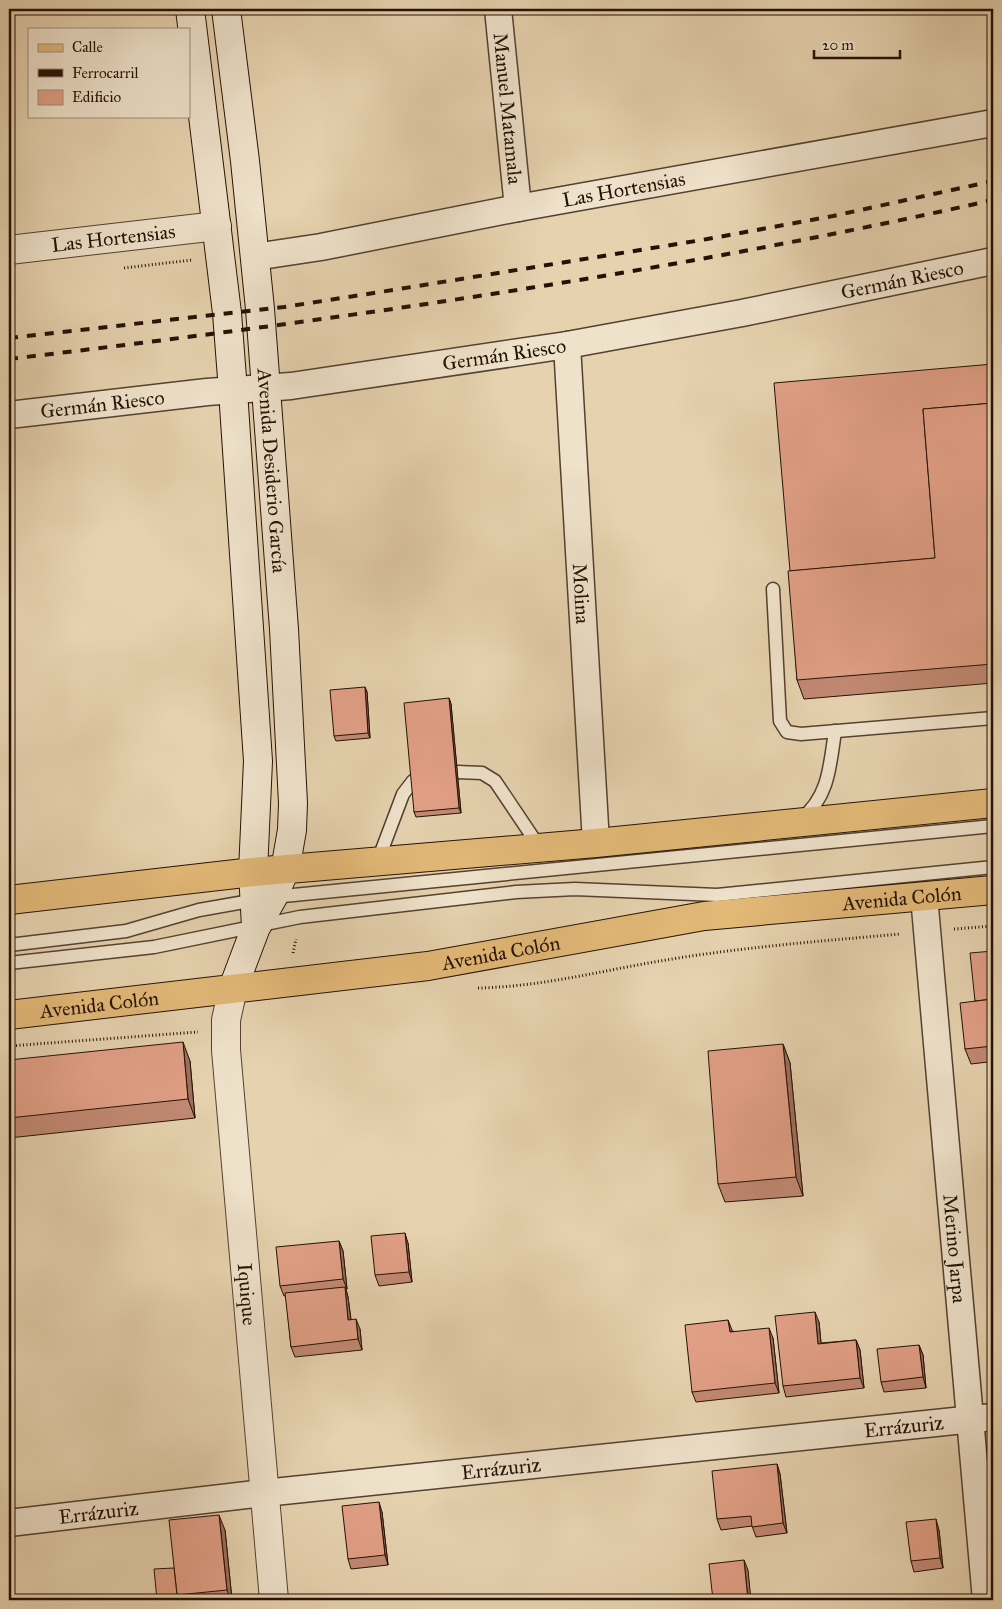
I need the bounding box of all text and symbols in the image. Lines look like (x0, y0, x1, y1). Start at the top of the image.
legend (28, 28, 190, 118)
scale bar (814, 28, 901, 60)
street label: Manuel Matamala (488, 32, 528, 186)
text: 20 m (822, 36, 854, 54)
text: Calle (72, 38, 103, 56)
text: Ferrocarril (72, 64, 140, 82)
text: Edificio (72, 88, 121, 106)
street label: Las Hortensias (560, 166, 687, 212)
street label: Las Hortensias (50, 219, 176, 257)
street label: Germán Riesco (839, 255, 966, 304)
street label: Germán Riesco (441, 333, 568, 375)
street label: Avenida Desiderio García (252, 366, 292, 574)
street label: Germán Riesco (39, 385, 166, 423)
street label: Molina (568, 563, 595, 625)
street label: Avenida Colón (840, 881, 963, 916)
street label: Avenida Colón (439, 930, 562, 975)
street label: Avenida Colón (38, 986, 160, 1023)
street label: Merino Jarpa (938, 1193, 972, 1305)
street label: Iquique (232, 1262, 262, 1326)
street label: Errázuriz (863, 1410, 945, 1442)
street label: Errázuriz (460, 1452, 542, 1484)
street label: Errázuriz (57, 1496, 139, 1529)

